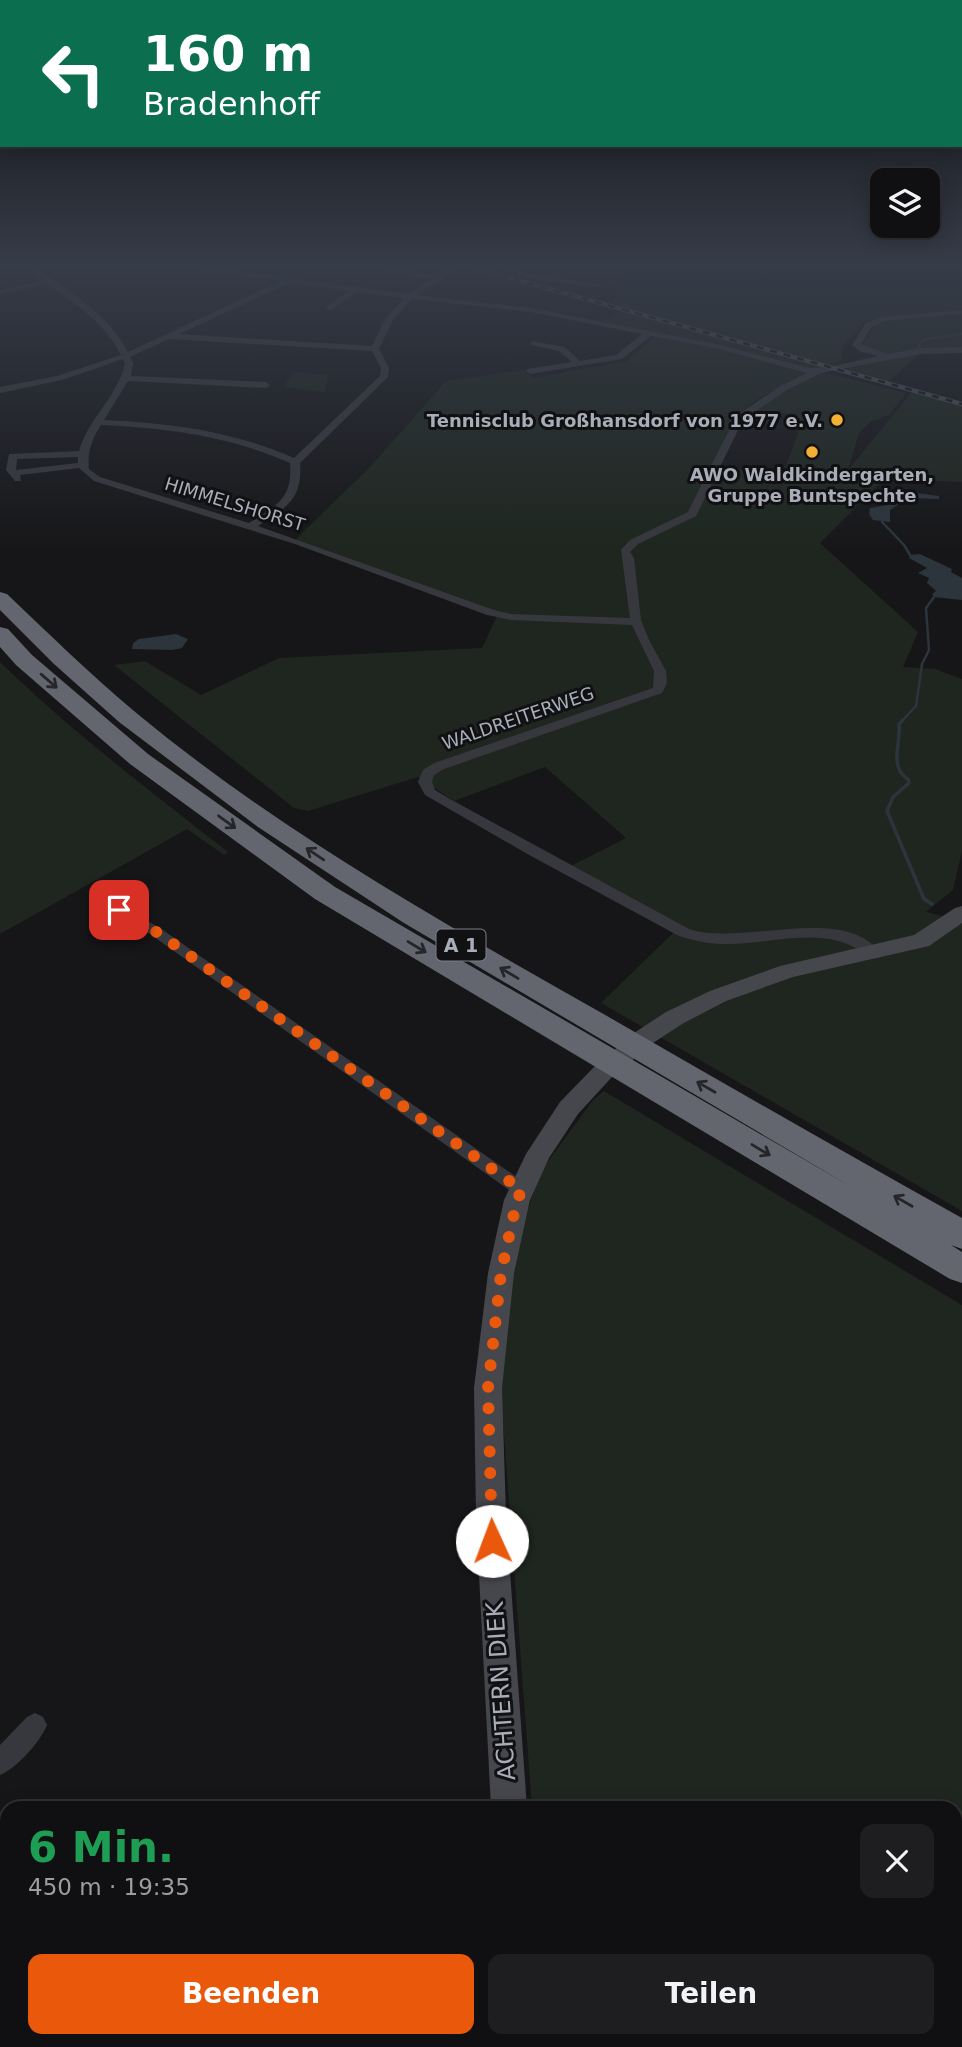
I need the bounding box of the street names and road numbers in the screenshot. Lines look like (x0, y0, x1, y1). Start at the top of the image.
street label: HIMMELSHORST (162, 473, 309, 536)
street label: WALDREITERWEG (439, 682, 597, 754)
road number: A 1 (436, 930, 486, 960)
street label: ACHTERN DIEK (481, 1599, 521, 1781)

